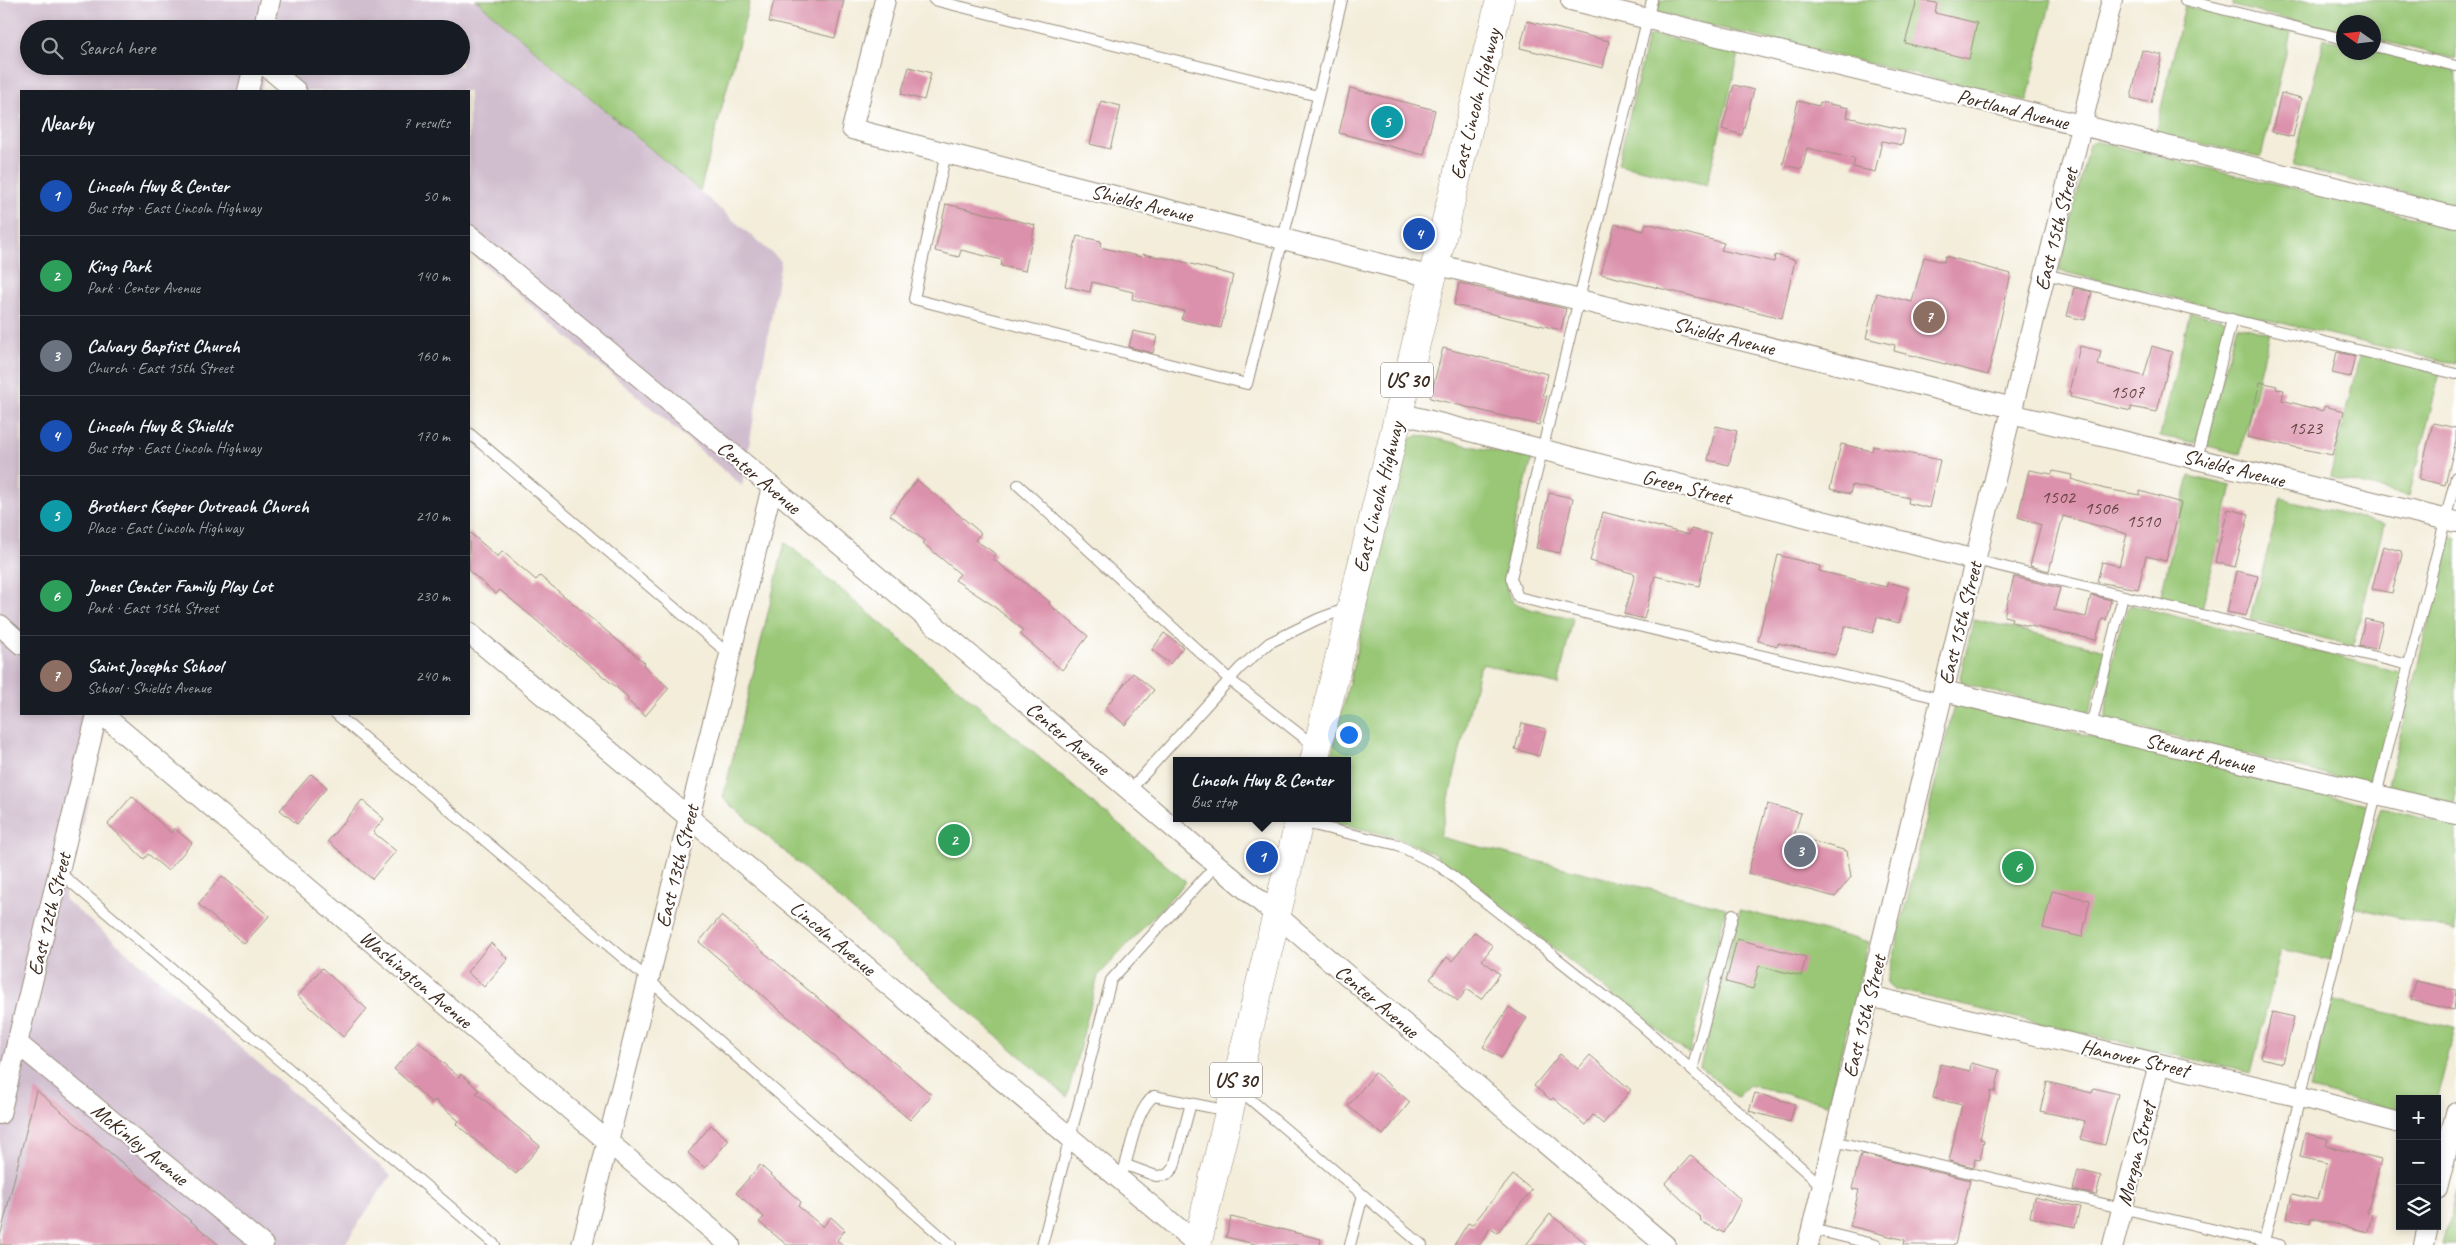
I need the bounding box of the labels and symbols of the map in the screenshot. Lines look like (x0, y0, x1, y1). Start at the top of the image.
north arrow (2336, 15, 2381, 60)
street label: East Lincoln Highway (1444, 24, 1507, 182)
street label: Portland Avenue (1955, 83, 2073, 136)
pin: 5 (1371, 103, 1403, 141)
street label: East 15th Street (2028, 163, 2084, 293)
street label: Shields Avenue (1089, 178, 1197, 228)
pin: 4 (1403, 215, 1435, 253)
pin: 7 (1913, 298, 1945, 336)
street label: Shields Avenue (1671, 311, 1779, 361)
road number: US 30 (1381, 362, 1433, 398)
house number: 1507 (2110, 380, 2146, 404)
house number: 1523 (2288, 416, 2324, 440)
street label: East Lincoln Highway (1347, 417, 1410, 575)
street label: Center Avenue (712, 435, 807, 520)
street label: Shields Avenue (2181, 443, 2289, 493)
street label: Green Street (1640, 463, 1736, 511)
house number: 1502 (2041, 485, 2077, 509)
house number: 1506 (2084, 496, 2120, 520)
house number: 1510 (2126, 509, 2162, 533)
street label: East 15th Street (1932, 557, 1988, 687)
street label: Center Avenue (1021, 696, 1116, 781)
your location (1336, 722, 1362, 748)
street label: Stewart Avenue (2143, 727, 2258, 779)
street label: East 13th Street (649, 800, 705, 930)
pin: 2 (938, 821, 970, 859)
pin: 3 (1784, 832, 1816, 870)
pin: 1 (1246, 838, 1278, 876)
street label: East 12th Street (21, 848, 77, 978)
pin: 6 (2002, 848, 2034, 886)
street label: Lincoln Avenue (785, 895, 882, 982)
street label: Washington Avenue (354, 924, 478, 1034)
street label: East 15th Street (1836, 950, 1892, 1080)
street label: Center Avenue (1330, 959, 1425, 1044)
street label: Hanover Street (2078, 1033, 2194, 1084)
road number: US 30 (1210, 1062, 1262, 1098)
street label: Morgan Street (2111, 1096, 2162, 1209)
street label: McKinley Avenue (86, 1097, 195, 1192)

